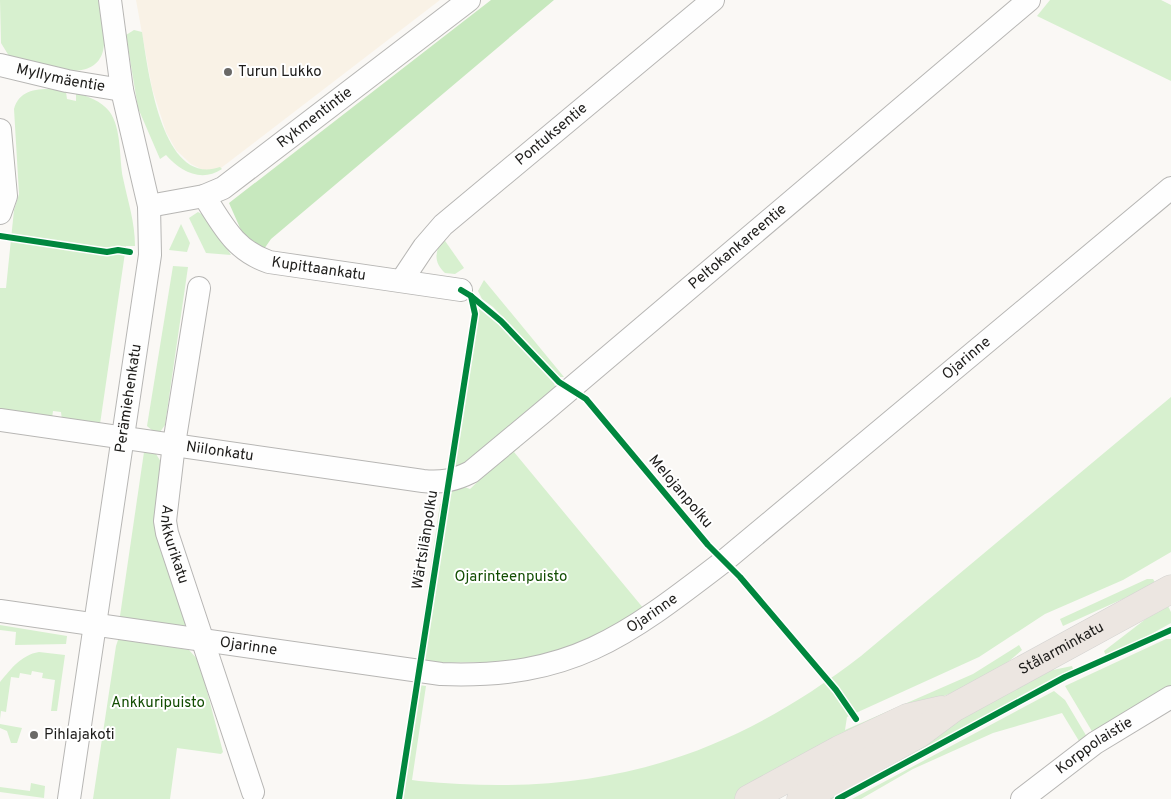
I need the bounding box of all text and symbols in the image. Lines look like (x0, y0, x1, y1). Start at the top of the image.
street label: Myllymäentie (14, 60, 106, 97)
place label: Turun Lukko (238, 63, 322, 82)
marker: Turun Lukko (222, 66, 234, 78)
street label: Rykmentintie (273, 83, 356, 153)
street label: Pontuksentie (512, 99, 591, 170)
street label: Peltokankareentie (685, 200, 791, 294)
street label: Kupittaankatu (270, 253, 367, 286)
street label: Ojarinne (938, 333, 995, 384)
street label: Perämiehenkatu (111, 343, 146, 454)
street label: Niilonkatu (185, 437, 255, 466)
street label: Melojanpolku (644, 451, 716, 533)
street label: Wärtsilänpolku (409, 489, 443, 591)
street label: Ankkurikatu (155, 504, 193, 586)
park label: Ojarinteenpuisto (455, 568, 567, 587)
street label: Ojarinne (623, 590, 682, 638)
street label: Stålarminkatu (1016, 618, 1107, 680)
street label: Ojarinne (219, 633, 278, 660)
park label: Ankkuripuisto (111, 694, 205, 713)
street label: Korppolaistie (1052, 713, 1136, 779)
place label: Pihlajakoti (44, 726, 115, 745)
marker: Pihlajakoti (28, 729, 40, 741)

